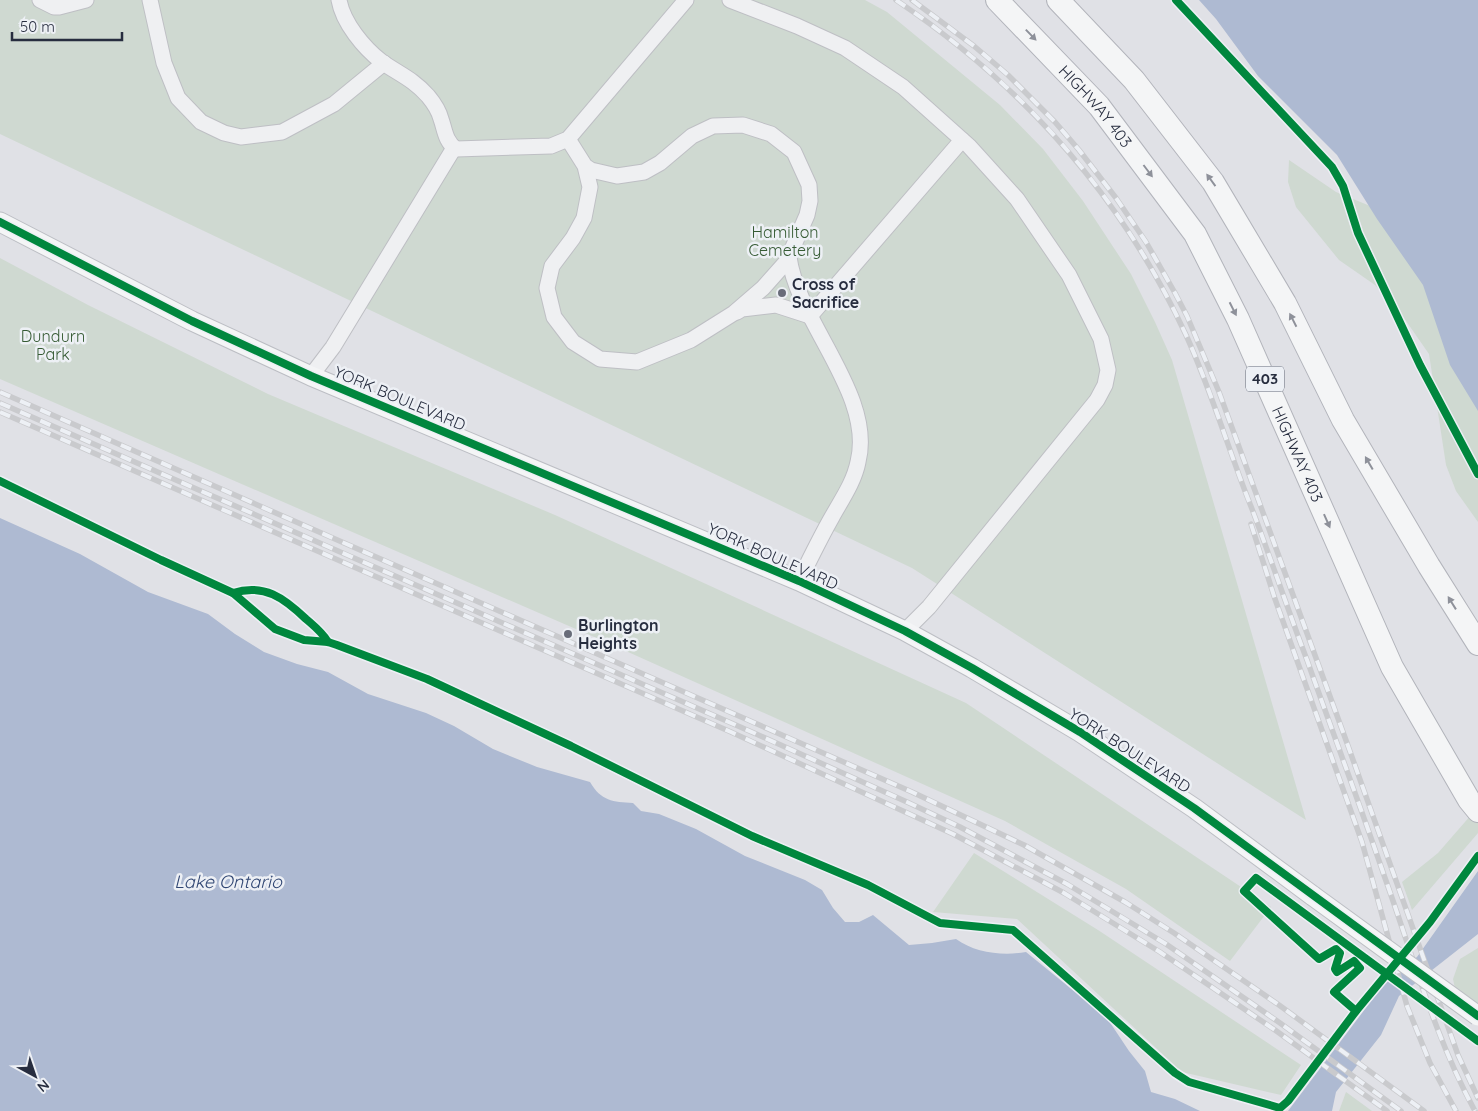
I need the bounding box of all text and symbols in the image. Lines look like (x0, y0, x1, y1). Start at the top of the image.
scale bar (12, 10, 122, 42)
text: 50 m (20, 17, 55, 36)
one-way arrow (1025, 29, 1037, 41)
street label: HIGHWAY 403 (1055, 61, 1137, 151)
one-way arrow (1143, 164, 1153, 178)
one-way arrow (1206, 173, 1216, 187)
park label: Hamilton Cemetery (749, 222, 821, 260)
place label: Cross of Sacrifice (792, 274, 859, 312)
marker: Cross of Sacrifice (776, 287, 788, 299)
one-way arrow (1229, 302, 1237, 316)
one-way arrow (1289, 313, 1297, 327)
park label: Dundurn Park (21, 326, 85, 364)
street label: YORK BOULEVARD (331, 361, 469, 435)
road number: 403 (1246, 366, 1284, 392)
street label: HIGHWAY 403 (1268, 403, 1328, 505)
one-way arrow (1365, 456, 1373, 471)
one-way arrow (1324, 514, 1332, 528)
street label: YORK BOULEVARD (705, 518, 841, 594)
one-way arrow (1448, 596, 1457, 610)
place label: Burlington Heights (578, 615, 659, 653)
marker: Burlington Heights (562, 628, 574, 640)
street label: YORK BOULEVARD (1065, 703, 1195, 797)
water label: Lake Ontario (174, 870, 283, 893)
north arrow (10, 1051, 60, 1101)
text: N (34, 1076, 53, 1096)

